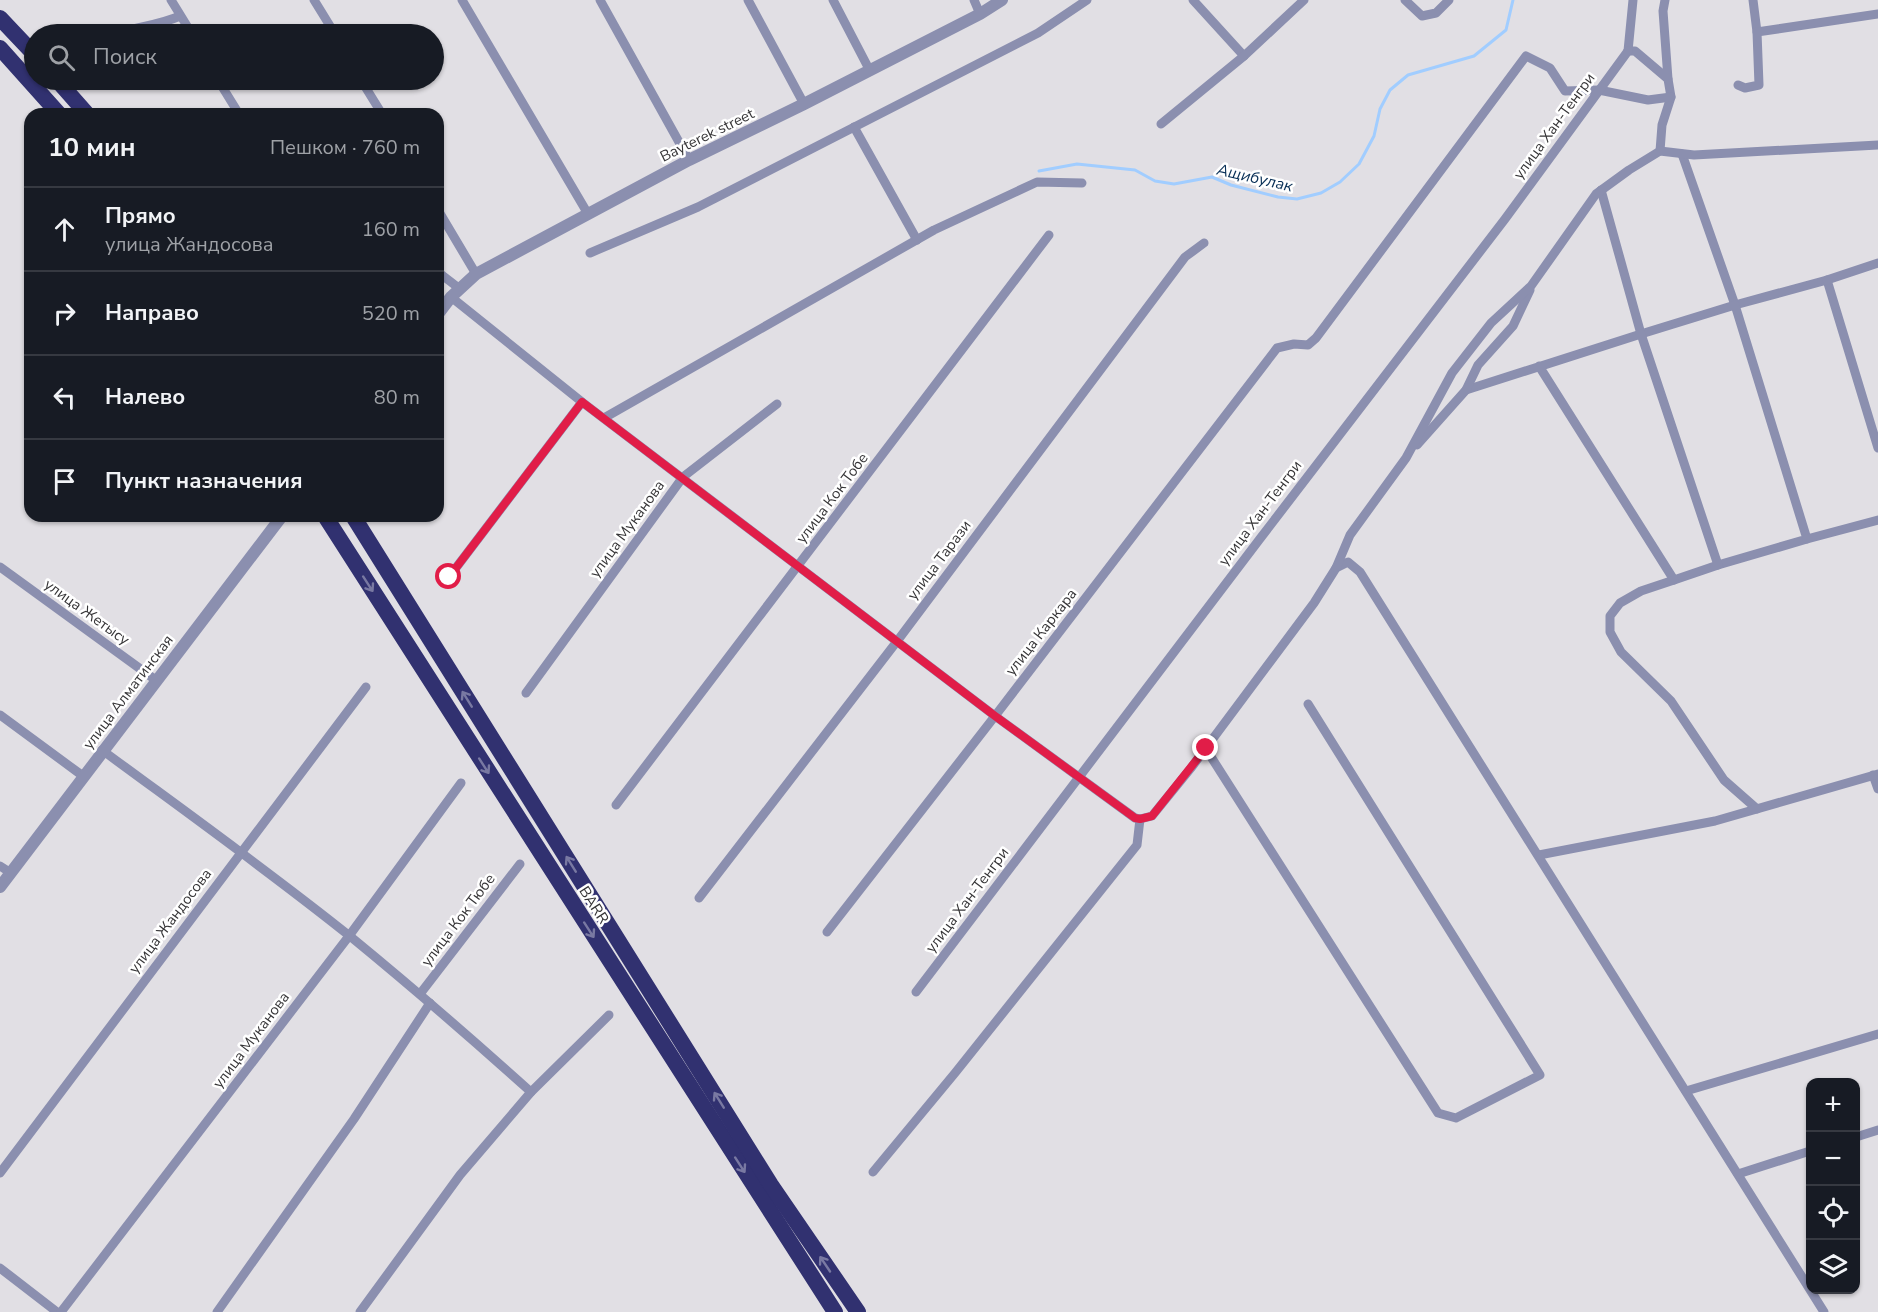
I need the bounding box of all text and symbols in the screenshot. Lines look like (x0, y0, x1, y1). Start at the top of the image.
search box (24, 24, 444, 90)
icon: search (45, 41, 78, 74)
text: Поиск (93, 42, 157, 72)
street label: улица Хан-Тенгри (1509, 69, 1599, 183)
street label: Bayterek street (657, 103, 758, 166)
text: 10 мин (48, 130, 136, 165)
text: Пешком · 760 m (270, 134, 420, 161)
water label: Ащибулак (1214, 158, 1295, 198)
text: Прямо (105, 201, 176, 231)
icon: ahead (48, 213, 81, 246)
text: 160 m (362, 216, 420, 243)
text: улица Жандосова (105, 231, 273, 258)
icon: right (48, 297, 81, 330)
text: Направо (105, 298, 199, 328)
text: 520 m (362, 300, 420, 327)
icon: left (48, 381, 81, 414)
text: Налево (105, 382, 185, 412)
text: 80 m (374, 384, 420, 411)
street label: улица Кок Тобе (791, 449, 873, 547)
street label: улица Хан-Тенгри (1214, 456, 1306, 570)
icon: arrive (48, 465, 81, 498)
text: Пункт назначения (105, 466, 303, 496)
street label: улица Муканова (585, 476, 669, 582)
street label: улица Тарази (902, 516, 976, 604)
route start (435, 563, 461, 589)
street label: улица Жетысу (40, 574, 134, 650)
one-way arrow (362, 575, 374, 592)
street label: улица Каркара (1001, 584, 1081, 680)
street label: улица Алматинская (78, 631, 178, 753)
one-way arrow (461, 690, 474, 707)
route end (1192, 734, 1218, 760)
one-way arrow (479, 757, 491, 774)
street label: улица Хан-Тенгри (921, 843, 1013, 957)
one-way arrow (565, 856, 577, 873)
street label: улица Жандосова (124, 865, 216, 977)
street label: улица Кок Тюбе (416, 869, 500, 971)
street label: BARR (574, 882, 614, 928)
one-way arrow (583, 922, 596, 939)
street label: улица Муканова (208, 988, 294, 1092)
map controls (1806, 1078, 1860, 1294)
button: + (1806, 1078, 1860, 1132)
one-way arrow (713, 1092, 725, 1109)
button: − (1806, 1132, 1860, 1186)
one-way arrow (734, 1157, 746, 1173)
button: locate (1806, 1186, 1860, 1240)
button: layers (1806, 1240, 1860, 1294)
one-way arrow (819, 1256, 831, 1273)

